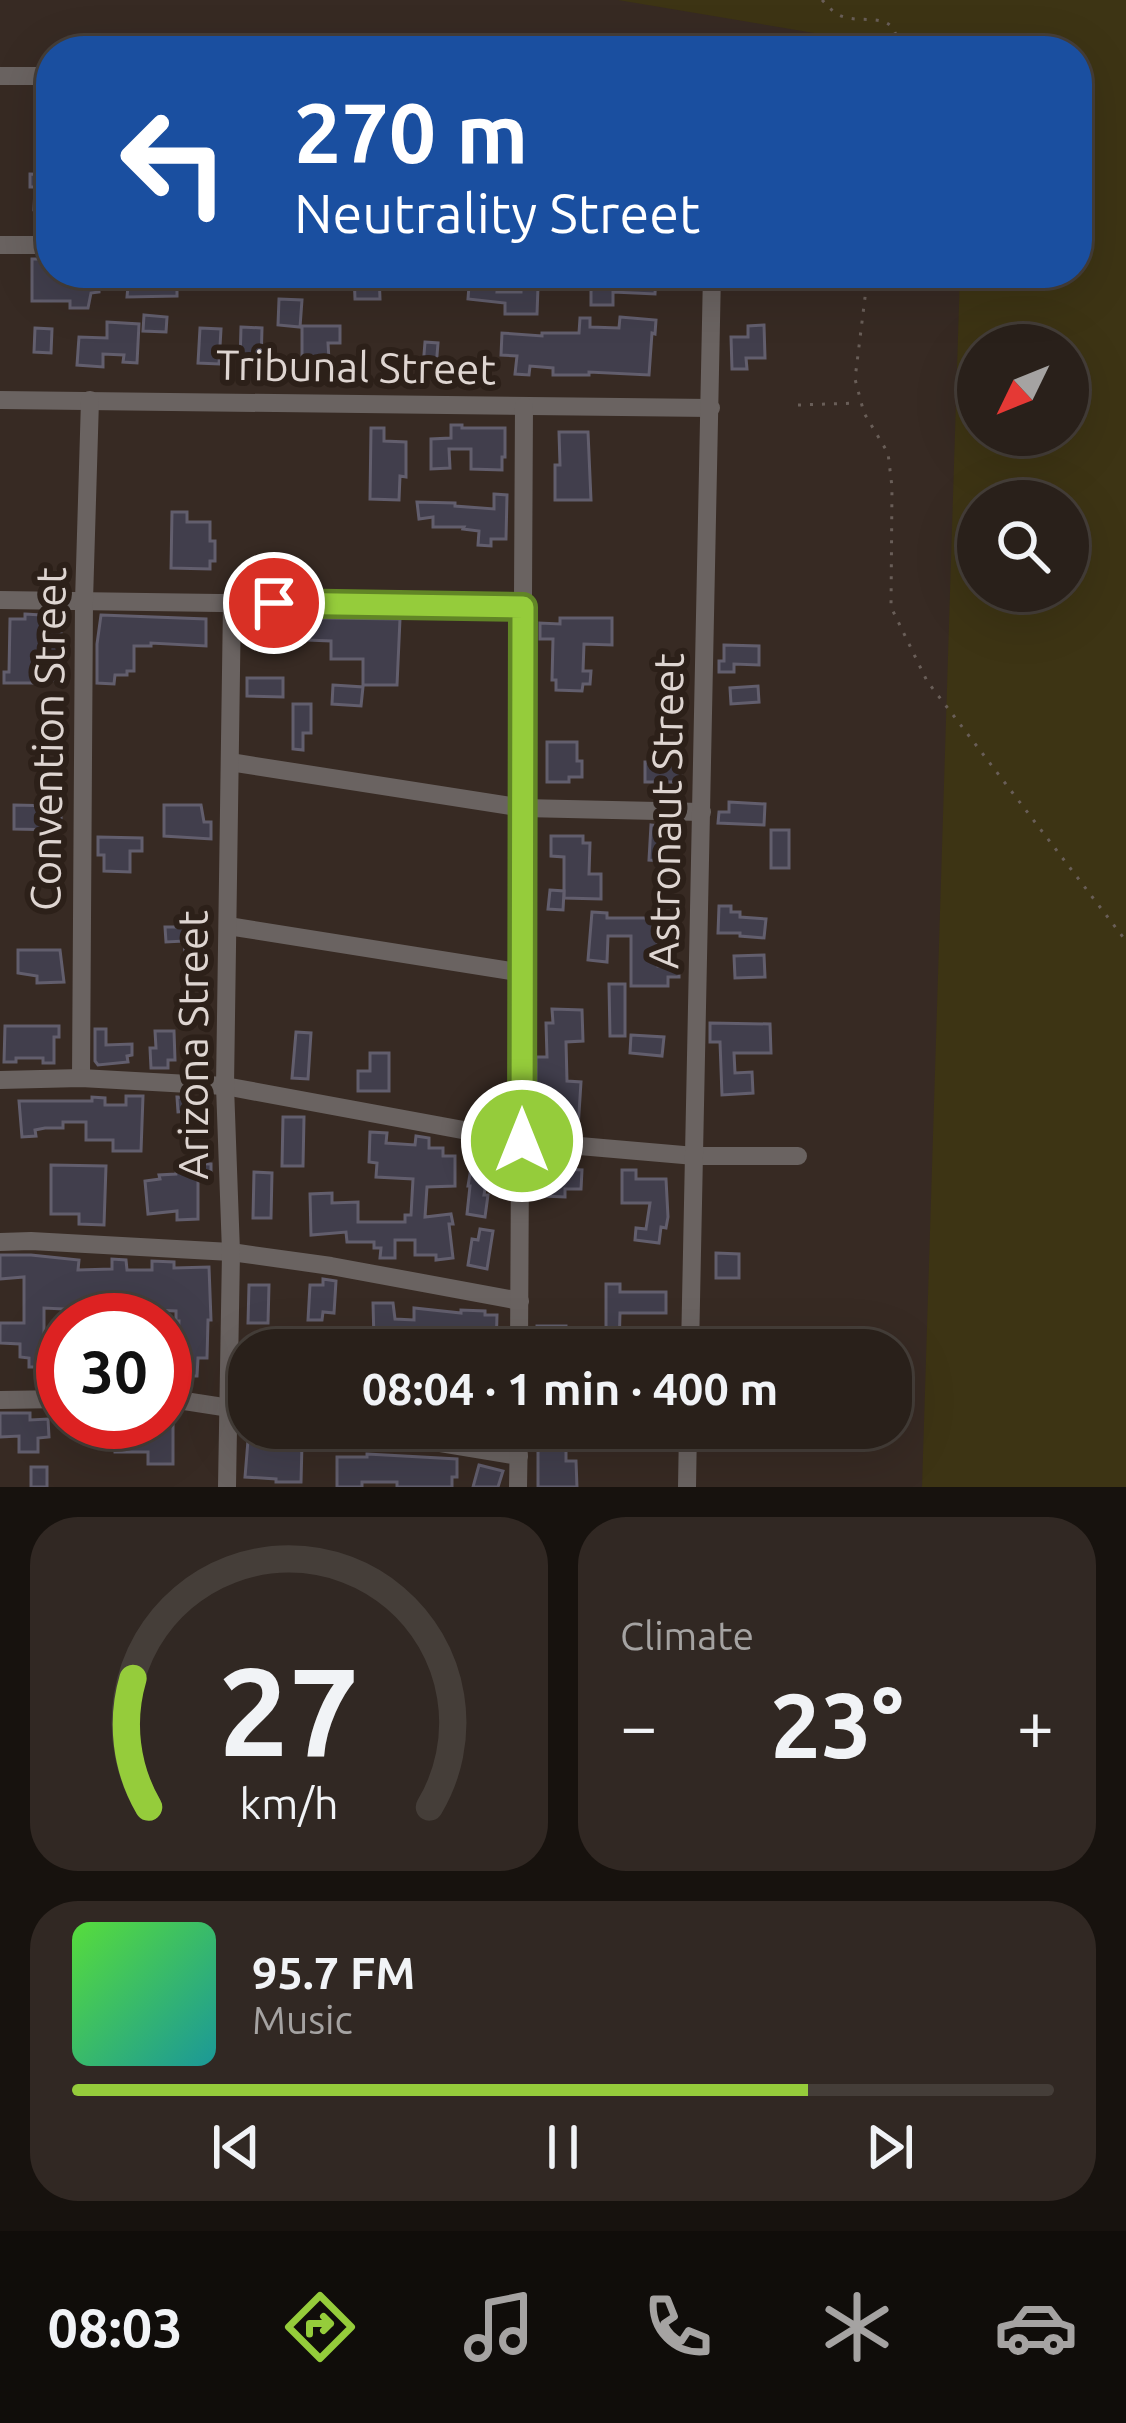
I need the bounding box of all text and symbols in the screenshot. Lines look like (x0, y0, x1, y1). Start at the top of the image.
icon: left (96, 84, 252, 240)
text: 270 m (294, 85, 528, 179)
text: Neutrality Street (294, 183, 700, 243)
north arrow (957, 324, 1089, 456)
map controls (957, 324, 1089, 612)
street label: Tribunal Street (216, 341, 496, 392)
button: search (957, 480, 1089, 612)
pin (223, 552, 325, 654)
street label: Convention Street (21, 567, 74, 911)
icon: arrive (241, 570, 307, 636)
street label: Astronaut Street (639, 653, 692, 969)
street label: Arizona Street (169, 910, 216, 1180)
position arrow (459, 1078, 585, 1204)
speed limit sign: 30 (36, 1293, 192, 1449)
text: 08:04 · 1 min · 400 m (362, 1363, 778, 1414)
text: Climate (620, 1614, 754, 1657)
text: 27 (219, 1640, 359, 1780)
text: 23° (770, 1674, 904, 1775)
text: − (620, 1688, 657, 1762)
text: + (1017, 1688, 1054, 1762)
text: km/h (239, 1779, 339, 1827)
text: 95.7 FM (252, 1947, 415, 1998)
text: Music (252, 1998, 353, 2041)
icon: previous (203, 2114, 269, 2180)
icon: pause (530, 2114, 596, 2180)
icon: next (857, 2114, 923, 2180)
icon: directions (278, 2285, 362, 2369)
icon: music (457, 2285, 541, 2369)
icon: phone (636, 2285, 720, 2369)
icon: climate (815, 2285, 899, 2369)
icon: car (994, 2285, 1078, 2369)
text: 08:03 (48, 2297, 183, 2357)

